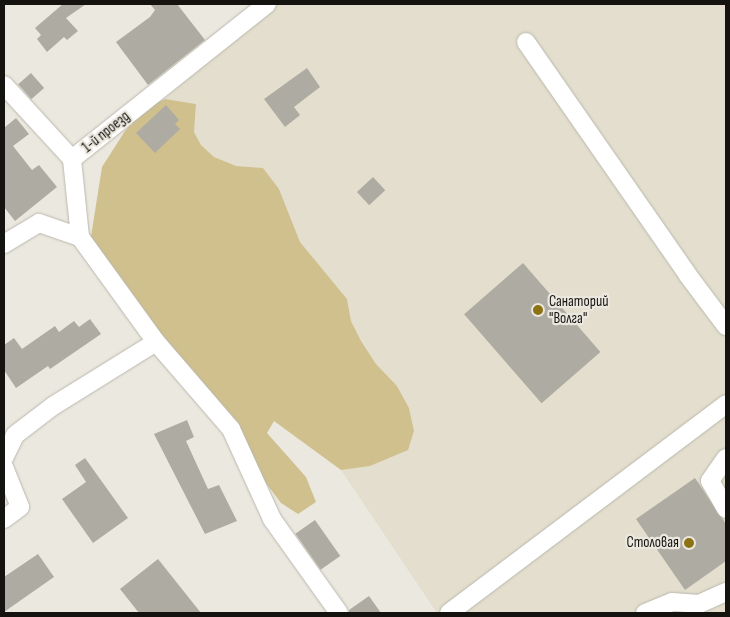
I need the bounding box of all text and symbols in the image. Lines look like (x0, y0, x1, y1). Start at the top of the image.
street label: 1-й проезд (79, 107, 133, 157)
place label: Санаторий "Волга" (549, 292, 608, 327)
marker: Санаторий "Волга" (531, 303, 545, 317)
place label: Столовая (627, 534, 679, 552)
marker: Столовая (683, 537, 695, 549)

